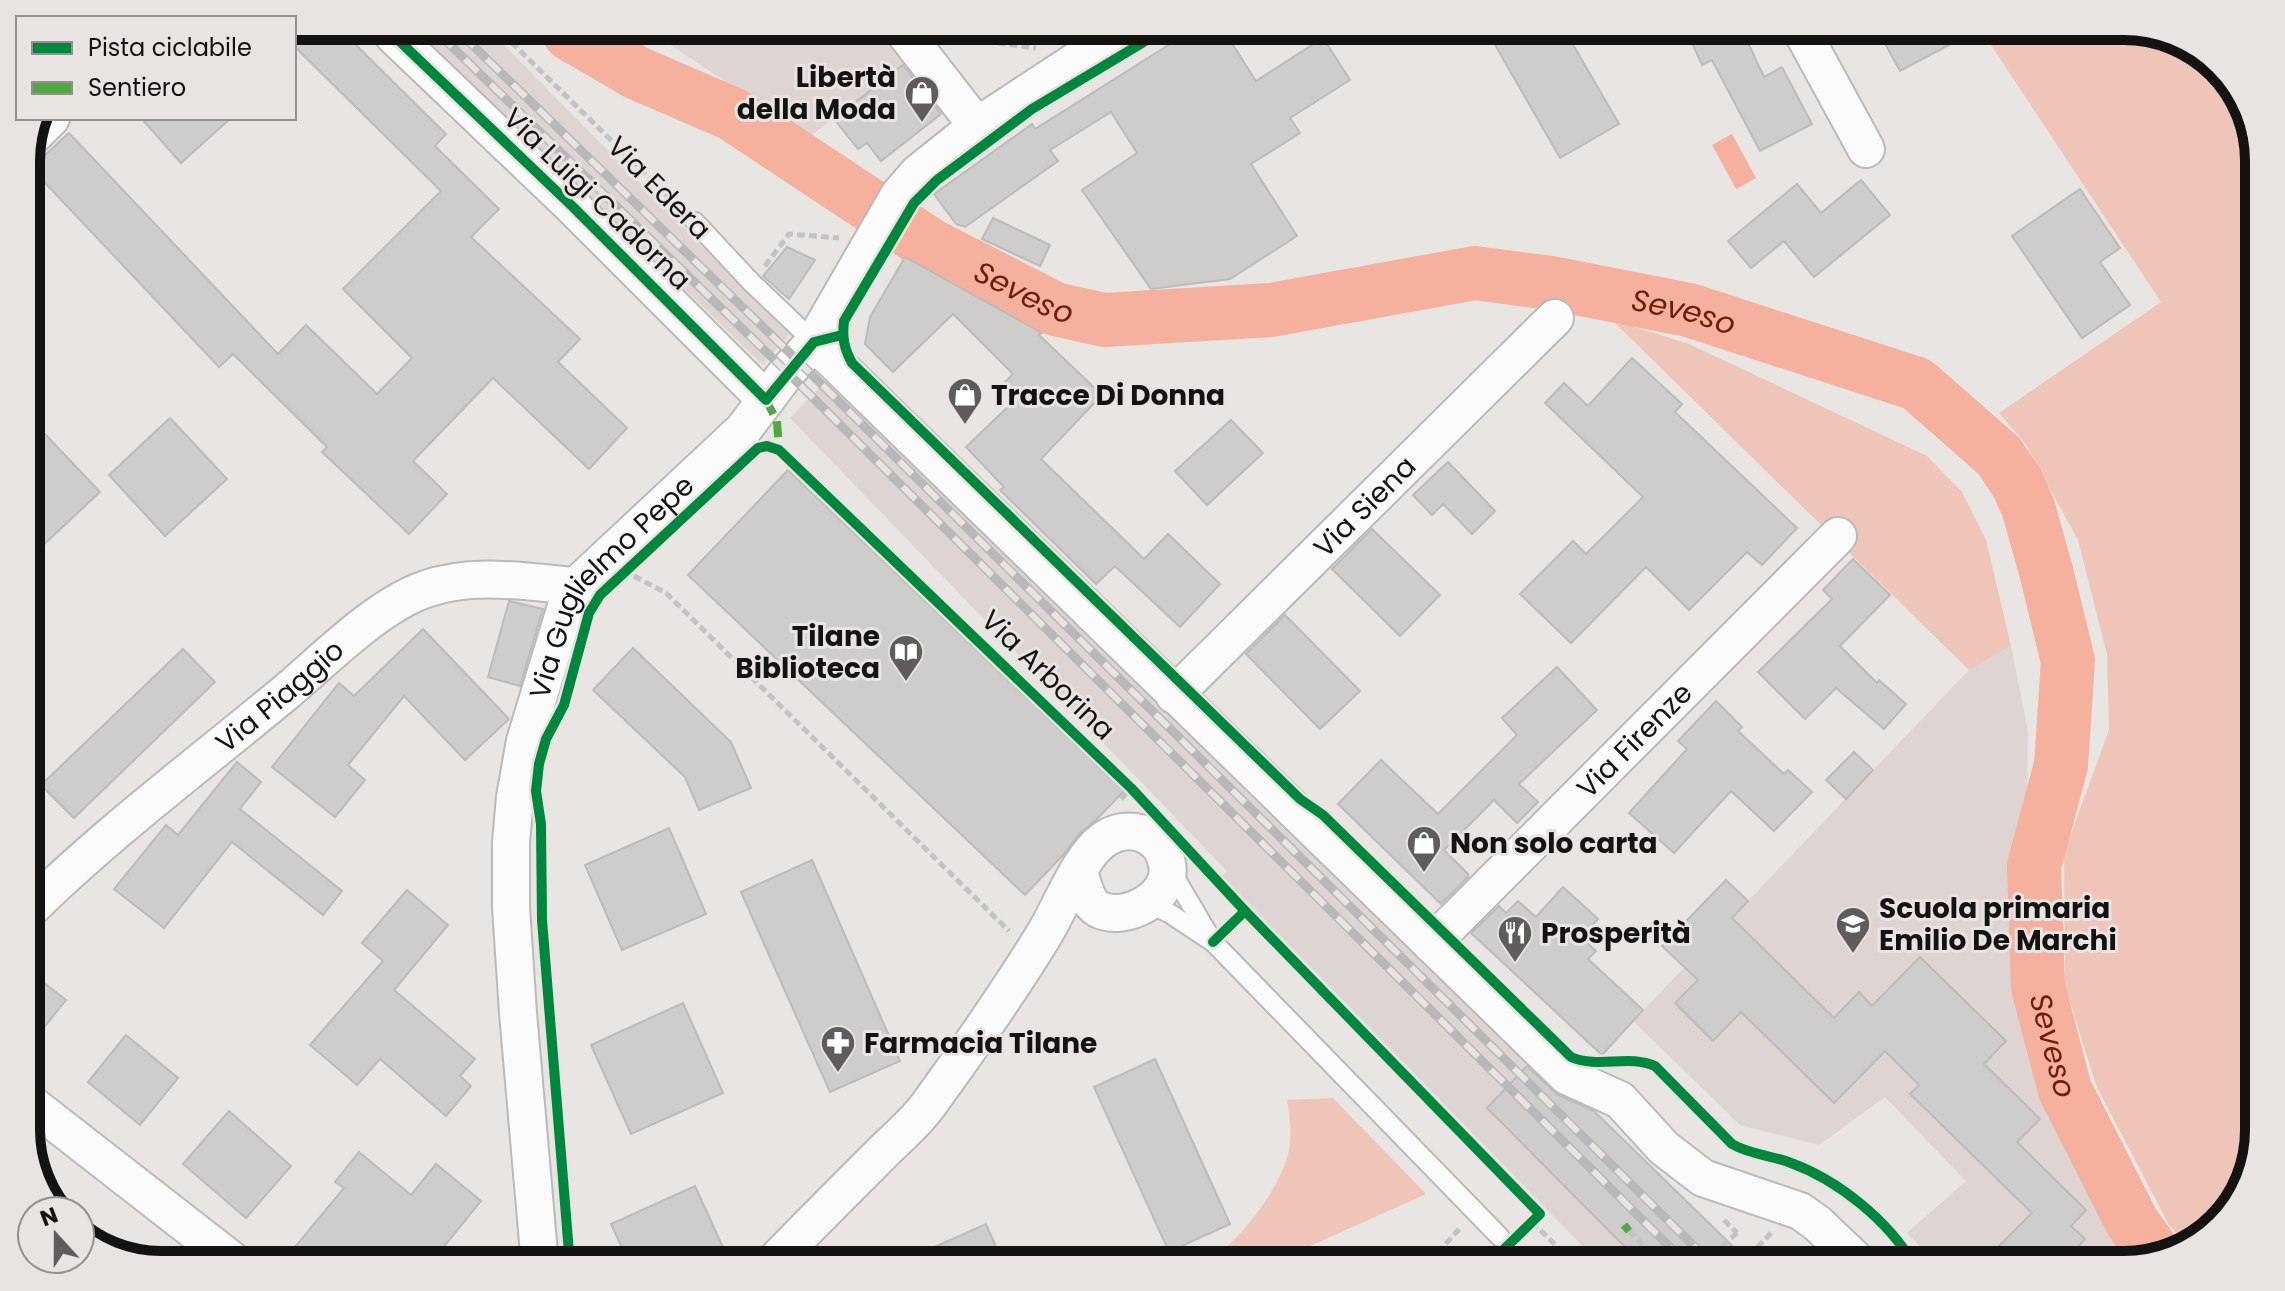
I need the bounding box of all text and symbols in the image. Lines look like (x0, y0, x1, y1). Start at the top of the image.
legend (16, 16, 296, 120)
text: Pista ciclabile (88, 31, 252, 64)
place label: Libertà della Moda (737, 58, 896, 129)
text: Sentiero (88, 71, 186, 104)
shop icon: Libertà della Moda (903, 74, 941, 124)
street label: Via Luigi Cadorna (495, 99, 699, 299)
street label: Via Edera (598, 127, 720, 249)
water label: Seveso (967, 250, 1078, 334)
water label: Seveso (1628, 278, 1742, 345)
shop icon: Tracce Di Donna (946, 376, 984, 426)
place label: Tracce Di Donna (991, 376, 1225, 415)
street label: Via Siena (1305, 447, 1424, 566)
street label: Via Guglielmo Pepe (520, 466, 702, 703)
street label: Via Arborina (972, 601, 1124, 749)
place label: Tilane Biblioteca (735, 617, 880, 688)
street label: Via Piaggio (207, 631, 352, 761)
library icon: Tilane Biblioteca (887, 633, 925, 683)
street label: Via Firenze (1568, 674, 1701, 807)
shop icon: Non solo carta (1405, 824, 1443, 874)
place label: Non solo carta (1450, 824, 1658, 863)
place label: Scuola primaria Emilio De Marchi (1879, 889, 2117, 960)
school or university icon: Scuola primaria Emilio De Marchi (1834, 905, 1872, 955)
restaurant icon: Prosperità (1496, 914, 1534, 964)
place label: Prosperità (1541, 914, 1691, 953)
water label: Seveso (2019, 988, 2088, 1102)
pharmacy icon: Farmacia Tilane (819, 1024, 857, 1074)
place label: Farmacia Tilane (864, 1024, 1097, 1063)
north arrow (16, 1195, 96, 1275)
text: N (36, 1199, 62, 1234)

